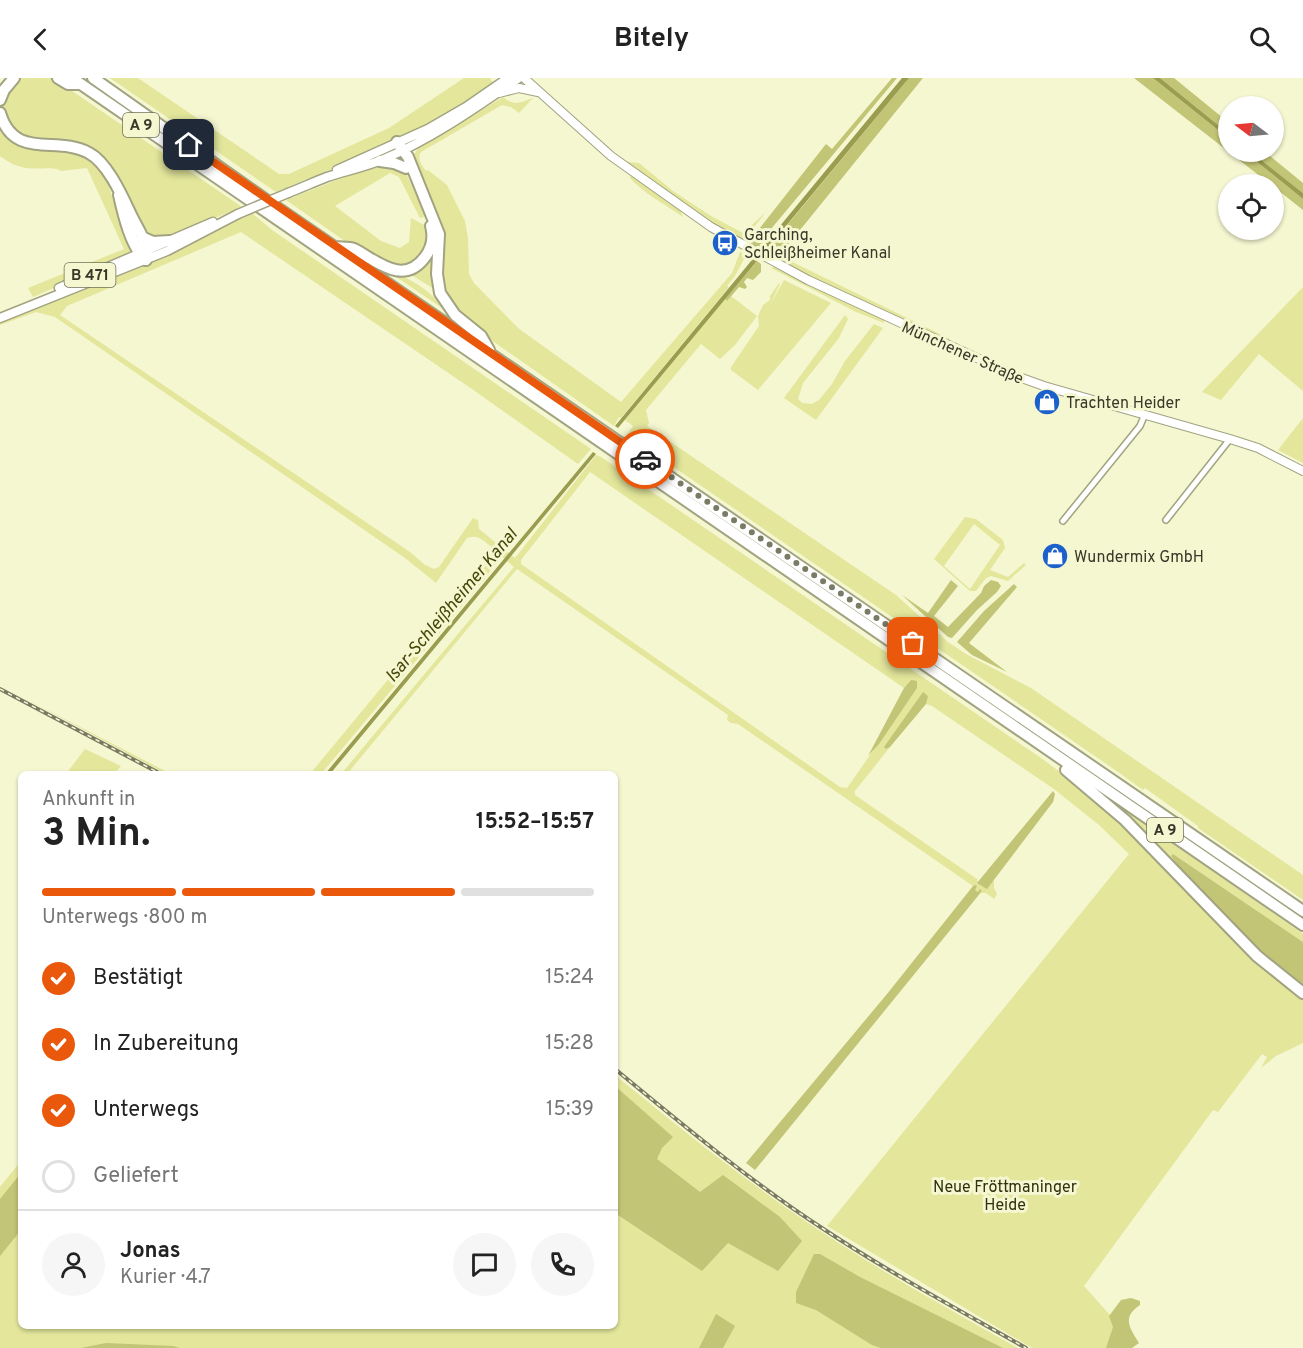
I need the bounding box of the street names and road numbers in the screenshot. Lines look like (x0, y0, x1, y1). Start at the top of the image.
road number: A 9 (123, 113, 159, 137)
road number: B 471 (64, 263, 116, 287)
street label: Münchener Straße (898, 318, 1026, 390)
road number: A 9 (1147, 818, 1183, 842)

